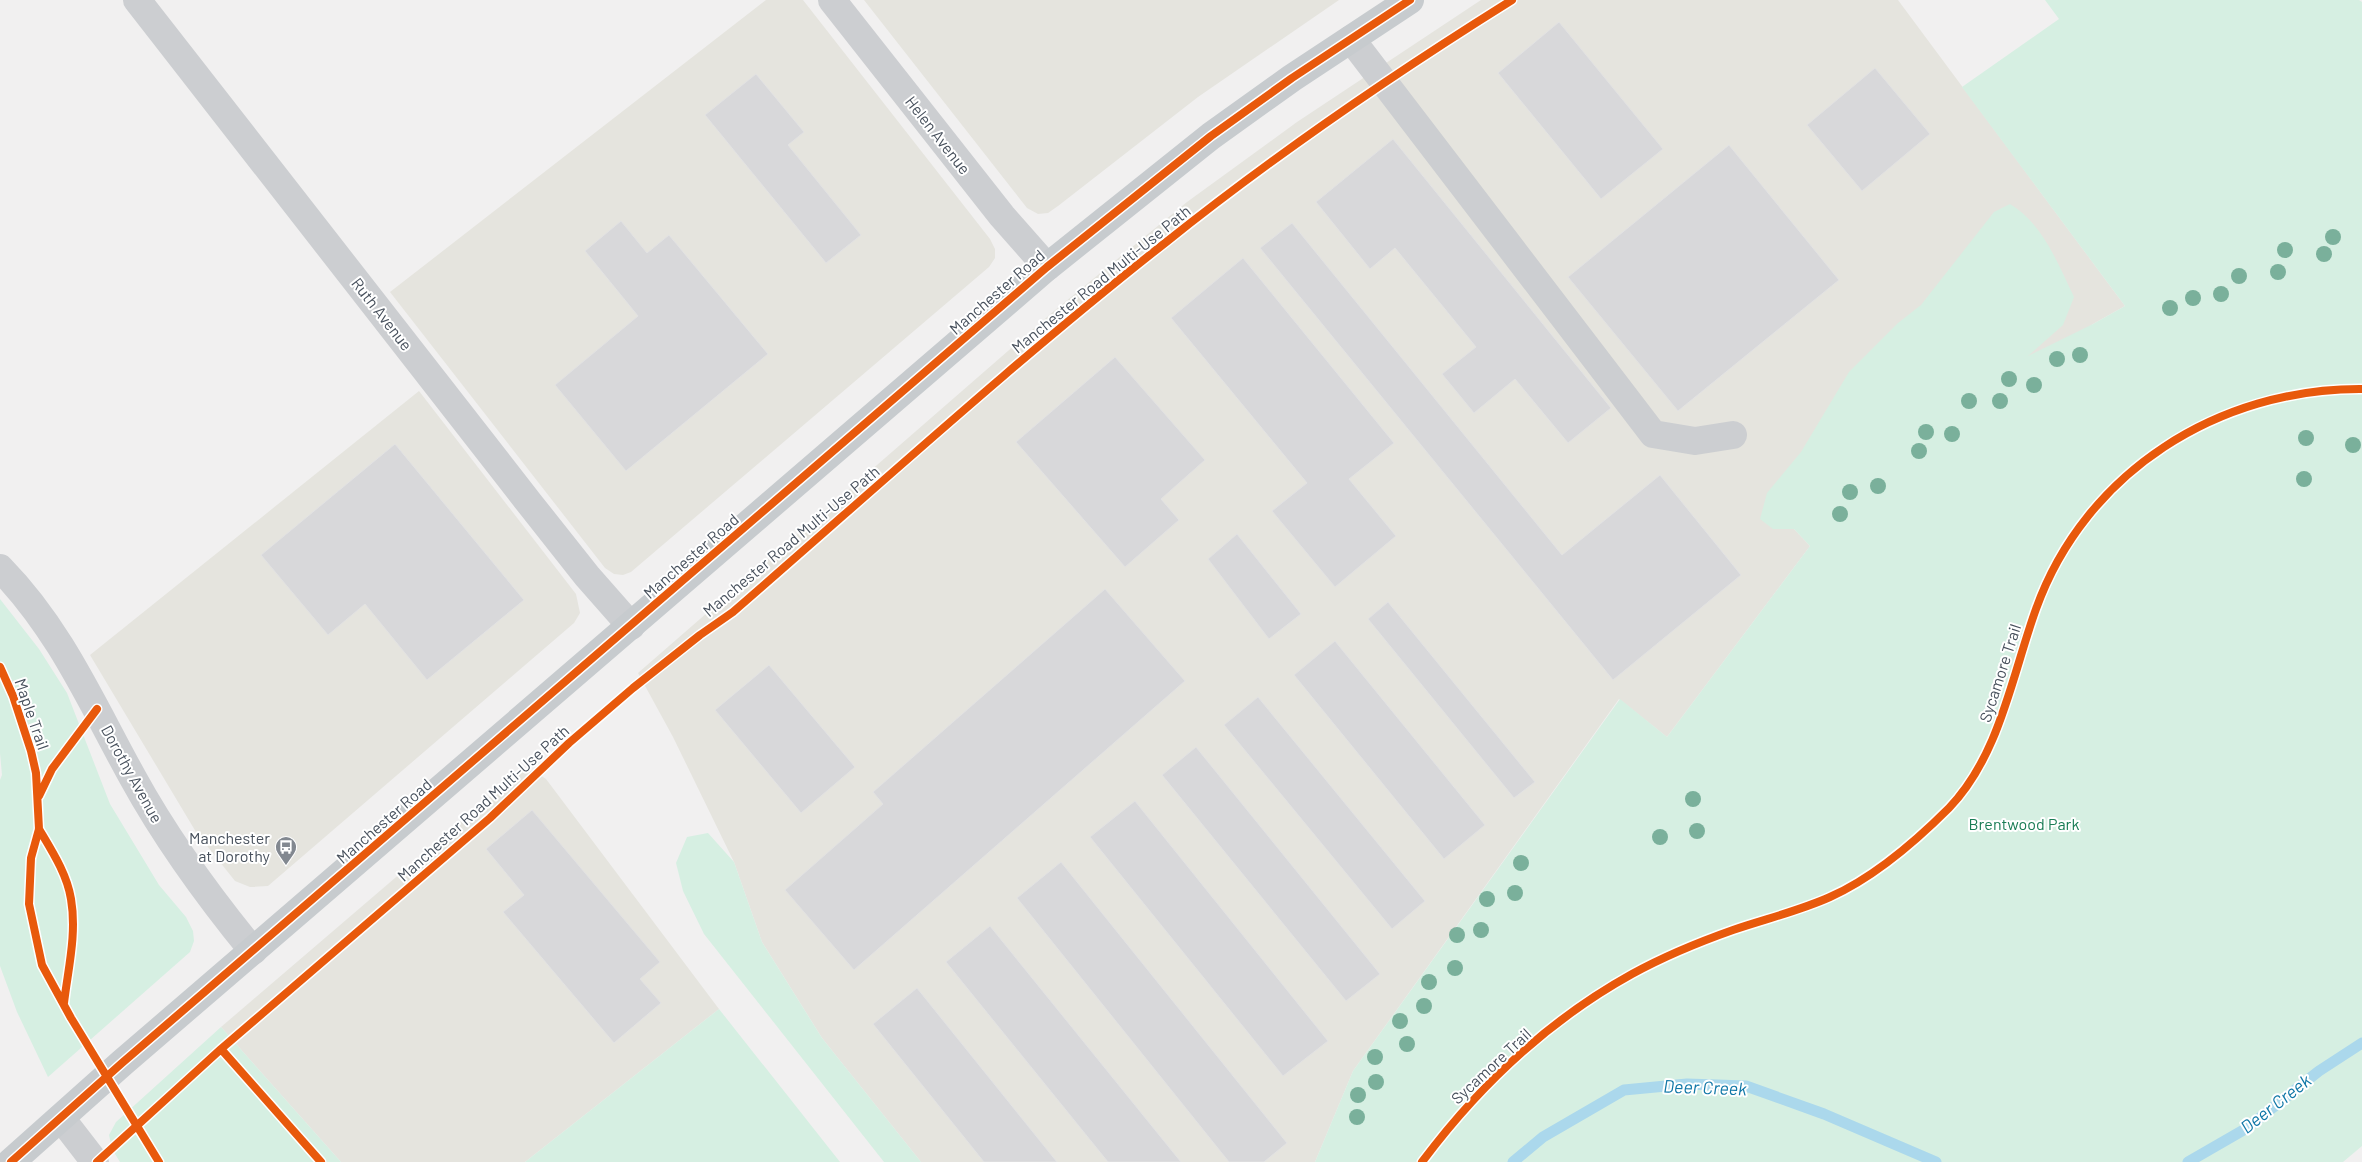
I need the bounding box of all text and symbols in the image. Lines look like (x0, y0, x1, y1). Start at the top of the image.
street label: Helen Avenue (902, 92, 975, 178)
street label: Manchester Road Multi-Use Path (1008, 201, 1194, 357)
street label: Manchester Road (945, 245, 1048, 338)
street label: Ruth Avenue (348, 274, 417, 354)
street label: Manchester Road Multi-Use Path (699, 461, 883, 620)
street label: Manchester Road (639, 509, 742, 602)
street label: Sycamore Trail (1975, 621, 2024, 724)
street label: Maple Trail (11, 676, 53, 752)
street label: Manchester Road Multi-Use Path (393, 720, 572, 885)
street label: Dorothy Avenue (98, 722, 167, 826)
street label: Manchester Road (332, 774, 435, 867)
park label: Brentwood Park (1969, 814, 2079, 833)
place label: Manchester at Dorothy (189, 828, 271, 865)
bus stop icon: Manchester at Dorothy (274, 835, 298, 866)
street label: Sycamore Trail (1447, 1024, 1535, 1107)
water label: Deer Creek (2236, 1069, 2315, 1138)
water label: Deer Creek (1663, 1075, 1747, 1099)

